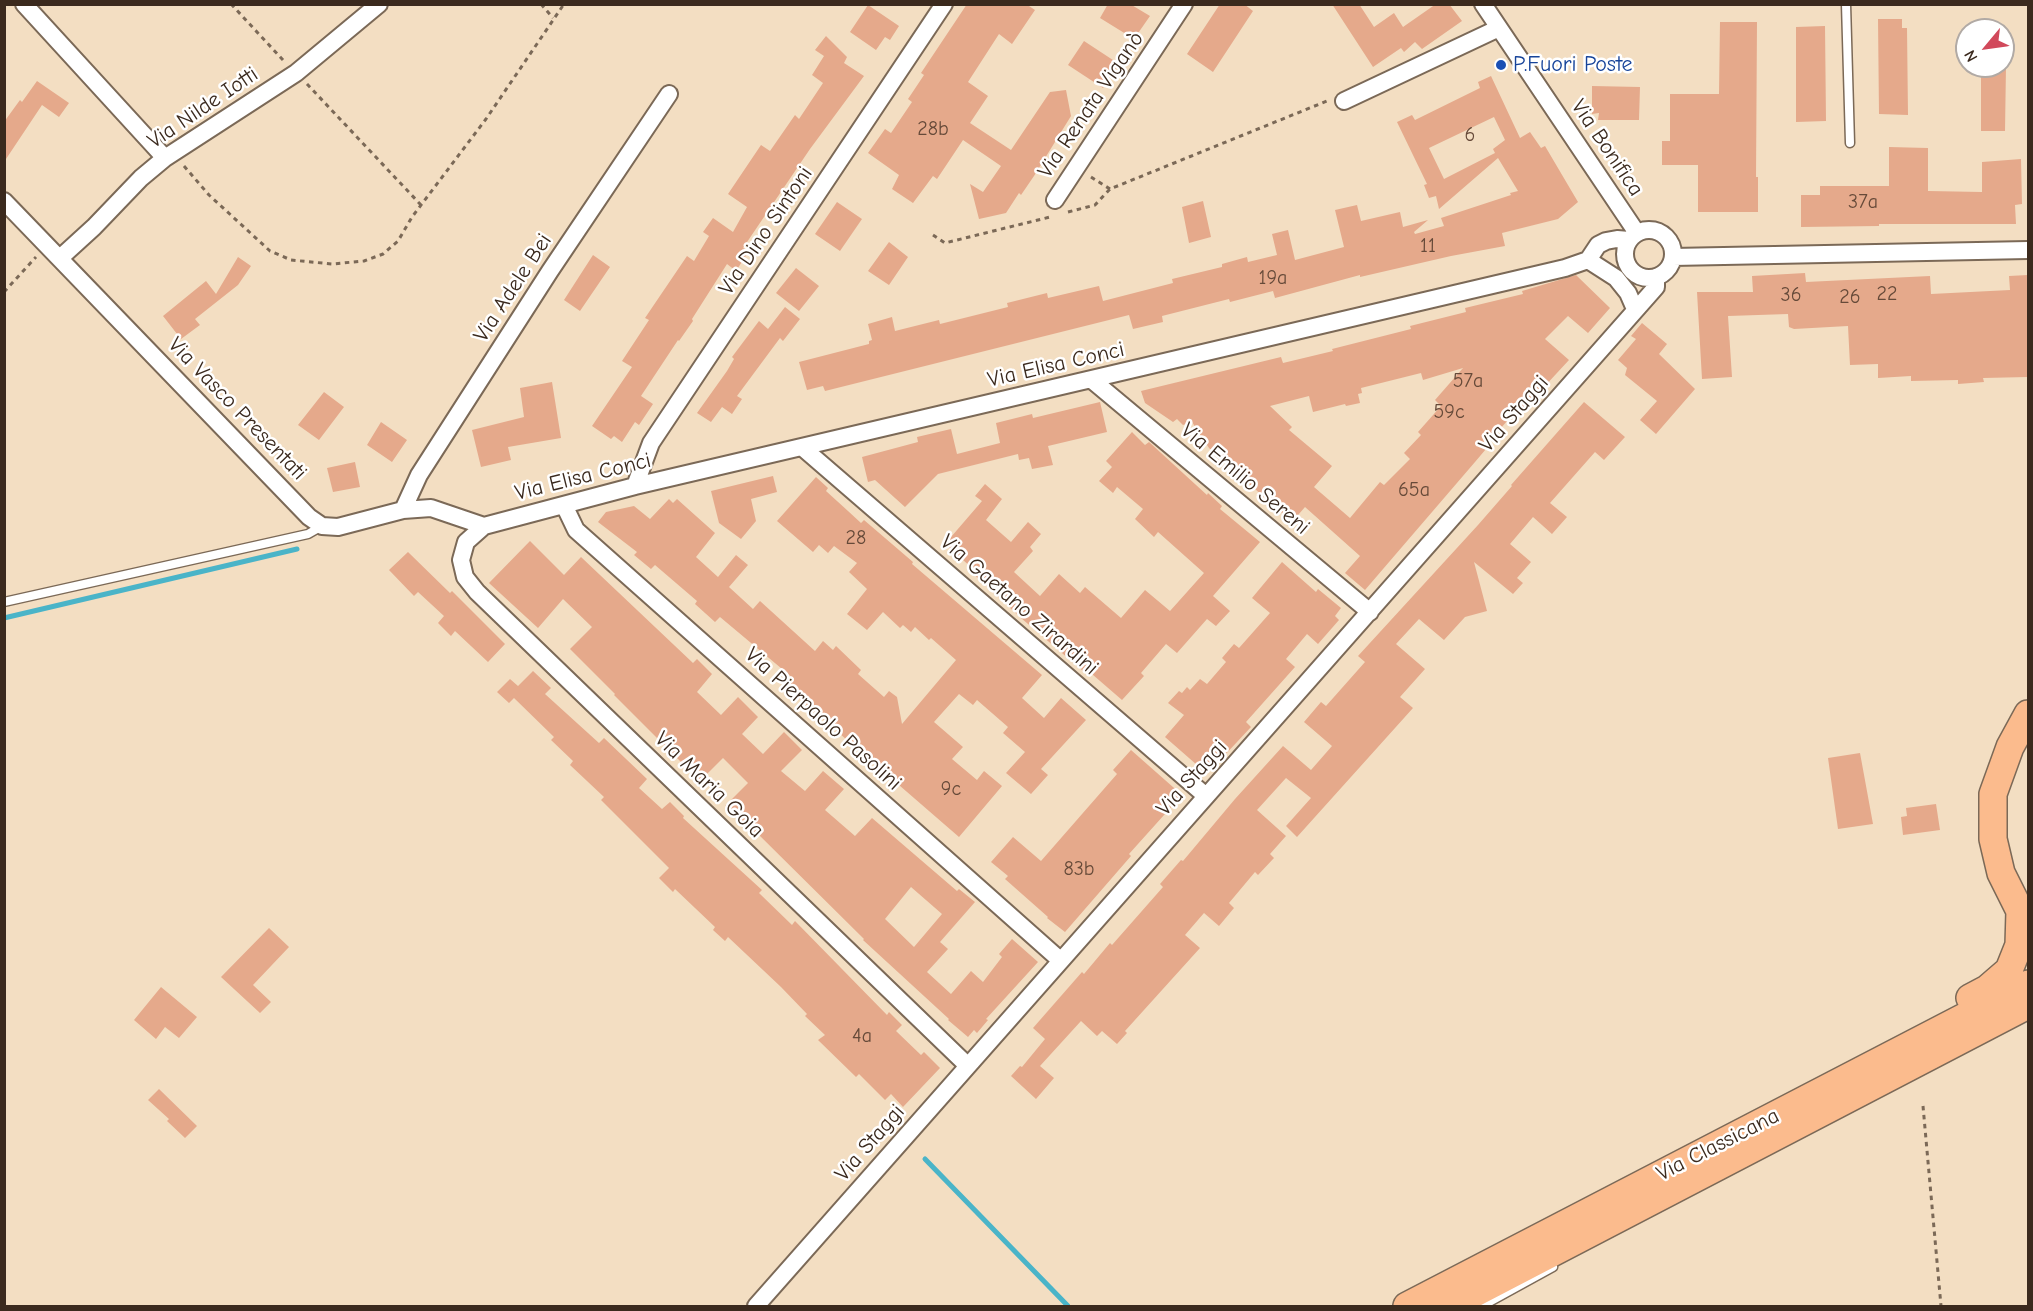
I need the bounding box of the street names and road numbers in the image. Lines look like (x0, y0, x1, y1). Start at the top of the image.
street label: Via Renata Viganò (1032, 27, 1150, 183)
street label: Via Nilde Iotti (143, 61, 263, 155)
street label: Via Bonifica (1565, 95, 1649, 201)
street label: Via Dino Sintoni (713, 162, 819, 300)
street label: Via Adele Bei (468, 229, 558, 347)
street label: Via Vasco Presentati (162, 332, 312, 486)
street label: Via Elisa Conci (985, 336, 1127, 394)
street label: Via Staggi (1474, 370, 1554, 458)
street label: Via Emilio Sereni (1175, 417, 1315, 541)
street label: Via Elisa Conci (512, 447, 654, 507)
street label: Via Gaetano Zirardini (934, 529, 1104, 681)
street label: Via Pierpaolo Pasolini (739, 642, 907, 796)
street label: Via Maria Goia (649, 726, 769, 844)
street label: Via Staggi (1151, 735, 1233, 821)
street label: Via Staggi (830, 1099, 910, 1187)
street label: Via Classicana (1652, 1103, 1784, 1187)

